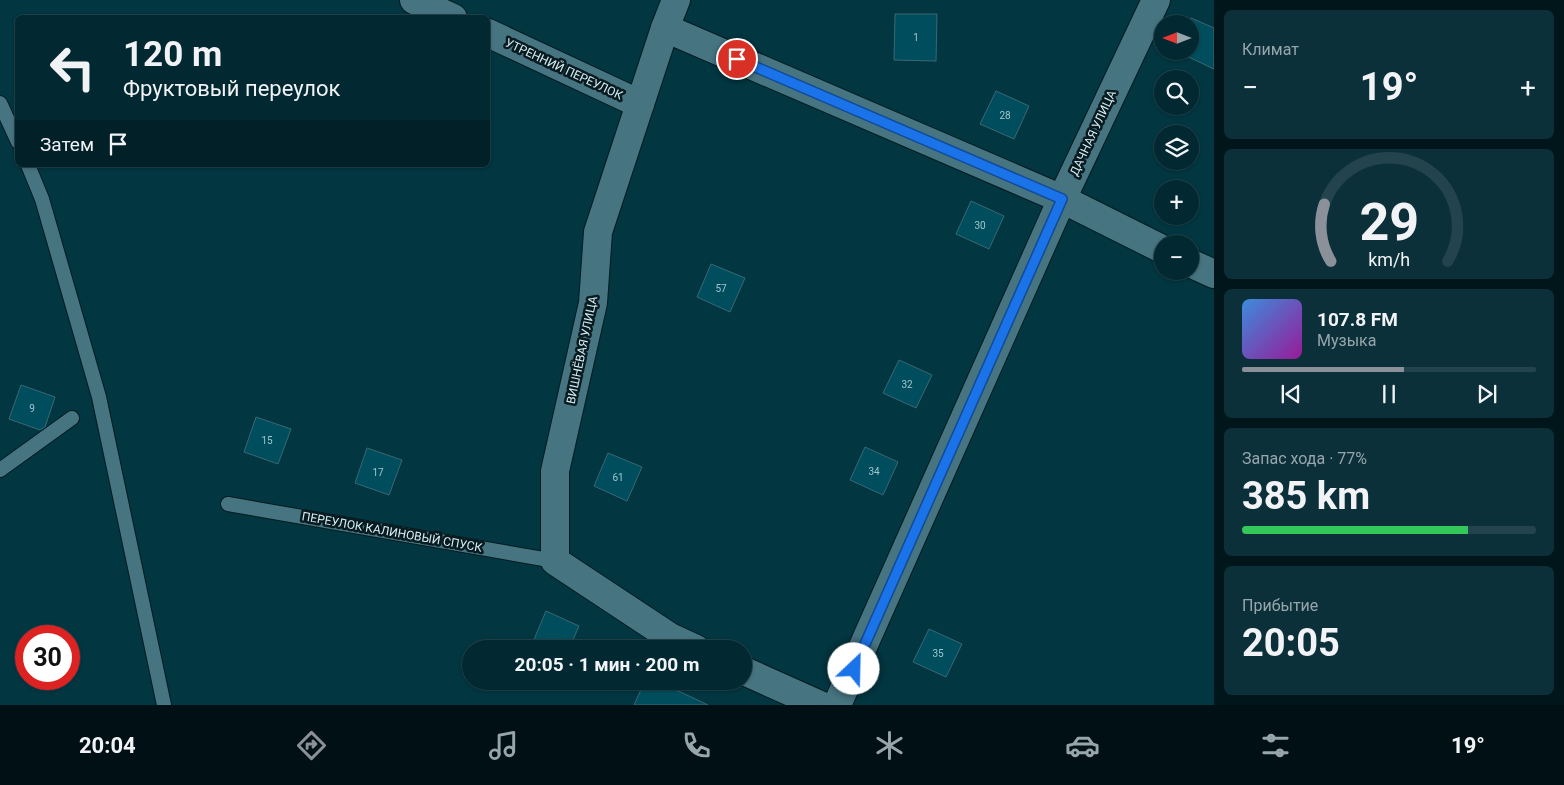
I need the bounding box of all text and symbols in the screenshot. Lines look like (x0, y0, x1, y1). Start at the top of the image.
north arrow (1154, 15, 1199, 60)
map controls (1154, 15, 1199, 280)
house number: 1 (913, 32, 919, 43)
text: 120 m (123, 34, 222, 75)
icon: left (40, 35, 105, 100)
street label: УТРЕННИЙ ПЕРЕУЛОК (503, 35, 626, 102)
pin (716, 38, 758, 80)
text: Климат (1242, 40, 1299, 59)
icon: arrive (723, 45, 751, 73)
text: 19° (1360, 65, 1418, 109)
button: search (1154, 70, 1199, 115)
text: − (1242, 71, 1258, 104)
text: + (1520, 71, 1536, 104)
text: Фруктовый переулок (123, 76, 340, 101)
street label: ДАЧНАЯ УЛИЦА (1067, 88, 1119, 178)
house number: 28 (999, 110, 1011, 121)
button: layers (1154, 125, 1199, 170)
icon: arrive (104, 130, 132, 158)
text: Затем (40, 133, 94, 156)
button: + (1154, 180, 1199, 225)
text: 29 (1359, 192, 1419, 253)
house number: 30 (974, 220, 986, 231)
button: − (1154, 235, 1199, 280)
text: km/h (1368, 249, 1410, 270)
house number: 57 (715, 283, 727, 294)
street label: ВИШНЁВАЯ УЛИЦА (563, 295, 600, 405)
text: 107.8 FM (1317, 308, 1398, 331)
text: Музыка (1317, 331, 1376, 350)
house number: 32 (901, 379, 913, 390)
icon: previous (1277, 380, 1305, 408)
icon: pause (1375, 380, 1403, 408)
icon: next (1473, 380, 1501, 408)
house number: 9 (29, 403, 35, 414)
house number: 15 (261, 435, 273, 446)
text: Запас хода · 77% (1242, 449, 1367, 468)
house number: 34 (868, 466, 880, 477)
house number: 17 (372, 467, 384, 478)
house number: 61 (612, 472, 624, 483)
text: 385 km (1242, 474, 1370, 518)
street label: ПЕРЕУЛОК КАЛИНОВЫЙ СПУСК (301, 508, 484, 555)
text: Прибытие (1242, 596, 1318, 615)
text: 20:05 (1242, 621, 1340, 665)
speed limit sign: 30 (15, 625, 80, 690)
position arrow (827, 642, 879, 694)
house number: 35 (932, 648, 944, 659)
text: 20:05 · 1 мин · 200 m (515, 653, 699, 676)
icon: directions (294, 728, 329, 763)
icon: music (486, 728, 521, 763)
icon: phone (679, 728, 714, 763)
icon: climate (872, 728, 907, 763)
icon: car (1065, 728, 1100, 763)
icon: filters (1258, 728, 1293, 763)
text: 20:04 (79, 733, 136, 758)
text: 19° (1451, 733, 1485, 758)

